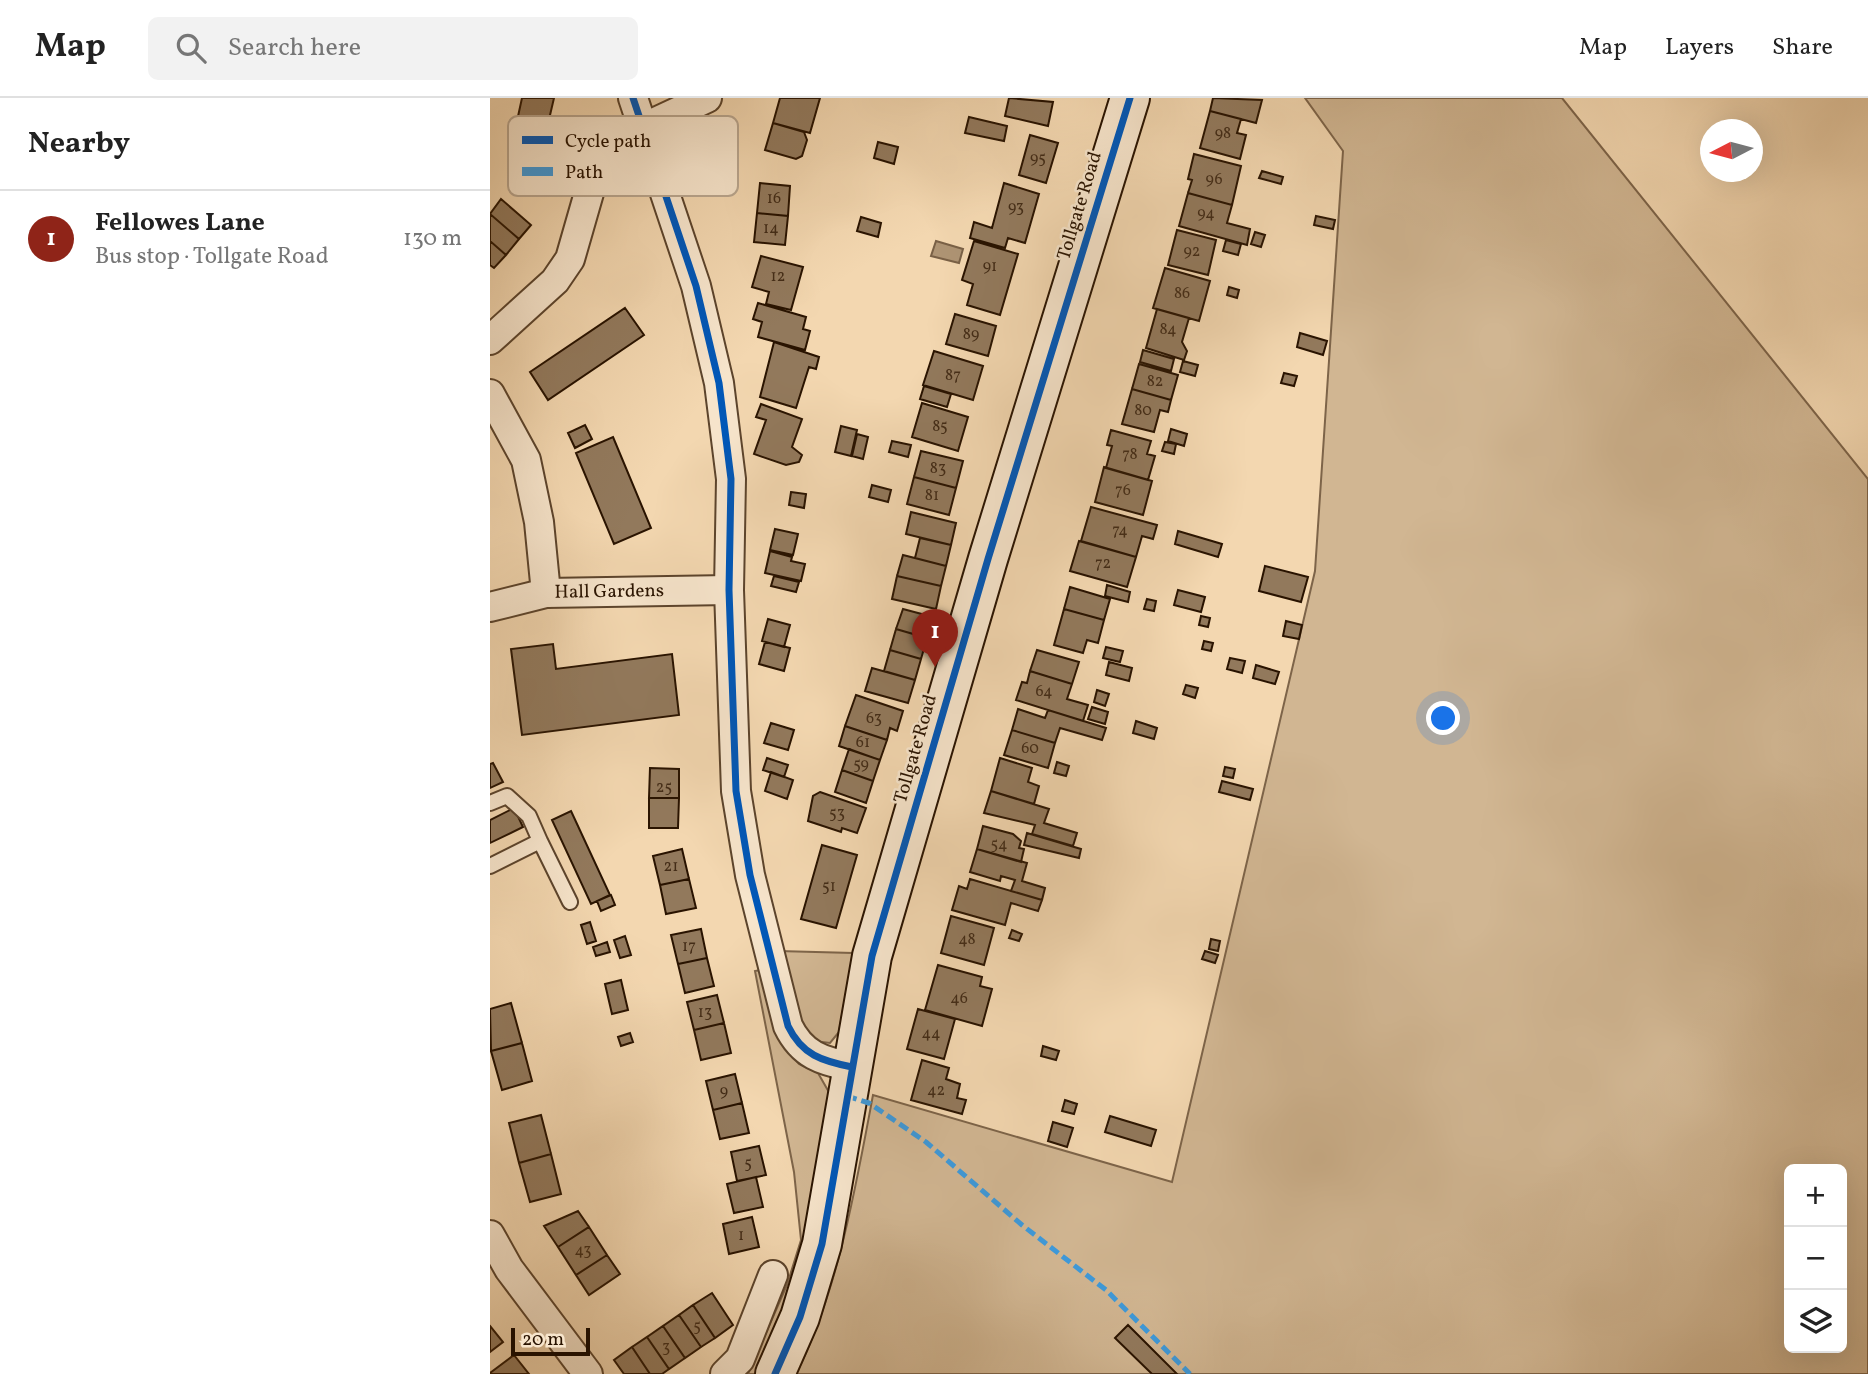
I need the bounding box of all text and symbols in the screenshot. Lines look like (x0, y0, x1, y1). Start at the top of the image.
search box (148, 17, 638, 80)
text: Map (35, 25, 106, 71)
icon: search (172, 29, 210, 67)
text: Search here (228, 30, 361, 66)
text: Map (1579, 31, 1627, 65)
text: Layers (1665, 31, 1734, 65)
text: Share (1772, 31, 1833, 65)
legend (508, 116, 738, 196)
north arrow (1700, 119, 1763, 182)
text: Nearby (28, 123, 130, 165)
house number: 98 (1215, 123, 1231, 145)
text: Cycle path (565, 129, 651, 155)
house number: 95 (1030, 148, 1046, 170)
street label: Tollgate Road (1051, 149, 1109, 263)
text: Path (565, 160, 603, 186)
house number: 96 (1205, 169, 1223, 191)
house number: 16 (767, 188, 781, 210)
house number: 93 (1008, 197, 1024, 219)
house number: 94 (1197, 203, 1215, 225)
text: Fellowes Lane (95, 205, 265, 241)
house number: 14 (763, 218, 779, 240)
text: 1 (46, 223, 56, 255)
text: 130 m (403, 223, 462, 255)
text: Bus stop · Tollgate Road (95, 241, 329, 273)
house number: 92 (1184, 241, 1200, 263)
house number: 91 (983, 256, 997, 278)
house number: 12 (771, 266, 785, 288)
house number: 86 (1174, 283, 1190, 305)
house number: 84 (1159, 319, 1177, 341)
house number: 89 (963, 324, 979, 346)
house number: 87 (945, 365, 961, 387)
house number: 82 (1147, 371, 1163, 393)
house number: 80 (1134, 400, 1152, 422)
house number: 85 (932, 416, 948, 438)
house number: 78 (1122, 444, 1138, 466)
house number: 83 (930, 458, 946, 480)
house number: 76 (1115, 480, 1131, 502)
house number: 81 (925, 485, 939, 507)
house number: 74 (1112, 520, 1128, 542)
house number: 72 (1095, 553, 1111, 575)
street label: Hall Gardens (554, 578, 664, 606)
pin: 1 (912, 609, 958, 667)
house number: 64 (1035, 681, 1053, 703)
street label: Tollgate Road (888, 692, 944, 806)
your location (1426, 701, 1460, 735)
house number: 63 (866, 708, 882, 730)
house number: 61 (856, 732, 870, 754)
house number: 60 (1021, 738, 1039, 760)
house number: 59 (853, 754, 869, 776)
house number: 25 (656, 777, 672, 799)
house number: 53 (829, 803, 845, 825)
house number: 54 (990, 834, 1008, 856)
house number: 21 (664, 856, 678, 878)
house number: 51 (822, 876, 836, 898)
house number: 48 (958, 929, 976, 951)
house number: 17 (682, 936, 696, 958)
house number: 46 (950, 988, 968, 1010)
house number: 13 (698, 1002, 712, 1024)
house number: 44 (921, 1023, 941, 1045)
house number: 42 (927, 1080, 945, 1102)
house number: 9 (720, 1081, 728, 1103)
house number: 5 (744, 1153, 752, 1175)
map controls (1784, 1164, 1847, 1353)
button: + (1784, 1164, 1847, 1227)
house number: 1 (738, 1225, 744, 1247)
button: − (1784, 1227, 1847, 1290)
house number: 43 (574, 1240, 592, 1262)
button: layers (1784, 1290, 1847, 1353)
house number: 5 (693, 1316, 701, 1338)
scale bar (511, 1325, 590, 1357)
text: 20 m (522, 1327, 564, 1353)
house number: 3 (662, 1337, 670, 1359)

